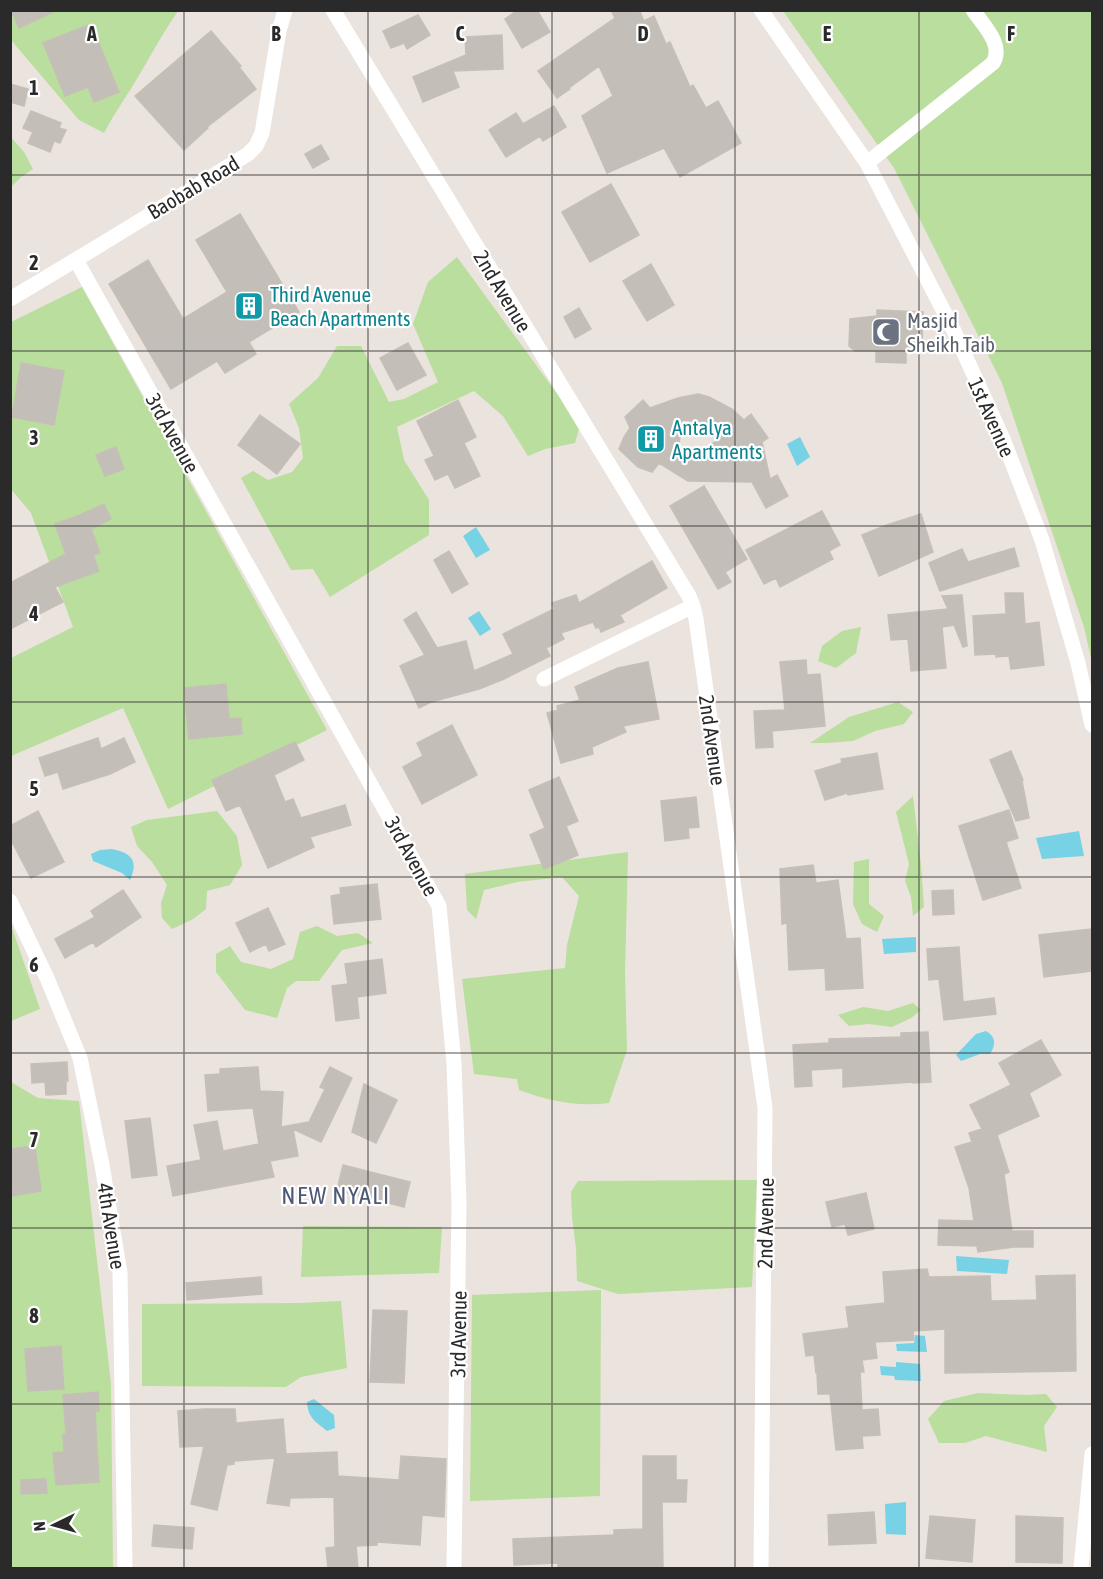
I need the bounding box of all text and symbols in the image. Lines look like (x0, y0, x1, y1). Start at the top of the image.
text: A (86, 22, 97, 45)
text: B (271, 22, 281, 45)
text: C (456, 22, 465, 45)
text: D (637, 22, 649, 45)
text: E (823, 22, 832, 45)
text: F (1007, 22, 1015, 45)
text: 1 (29, 76, 39, 99)
street label: Baobab Road (143, 150, 243, 224)
street label: 2nd Avenue (469, 246, 537, 336)
text: 2 (29, 251, 39, 274)
place label: Third Avenue Beach Apartments (270, 282, 410, 330)
building icon: Third Avenue Beach Apartments (233, 290, 265, 322)
place label: Masjid Sheikh Taib (907, 308, 995, 356)
mosque icon: Masjid Sheikh Taib (870, 316, 902, 348)
street label: 1st Avenue (964, 374, 1020, 460)
street label: 3rd Avenue (141, 389, 205, 477)
place label: Antalya Apartments (672, 415, 762, 463)
building icon: Antalya Apartments (635, 423, 667, 455)
text: 3 (29, 426, 39, 449)
text: 4 (28, 602, 39, 625)
street label: 2nd Avenue (695, 693, 731, 787)
text: 5 (29, 777, 39, 800)
street label: 3rd Avenue (380, 812, 444, 900)
text: 6 (29, 953, 39, 976)
text: 7 (29, 1128, 39, 1151)
street label: 2nd Avenue (752, 1177, 778, 1269)
street label: 4th Avenue (93, 1181, 131, 1271)
district label: NEW NYALI (281, 1182, 391, 1209)
street label: 3rd Avenue (445, 1290, 471, 1378)
text: 8 (29, 1304, 39, 1327)
north arrow (24, 1495, 84, 1555)
text: N (30, 1521, 48, 1532)

